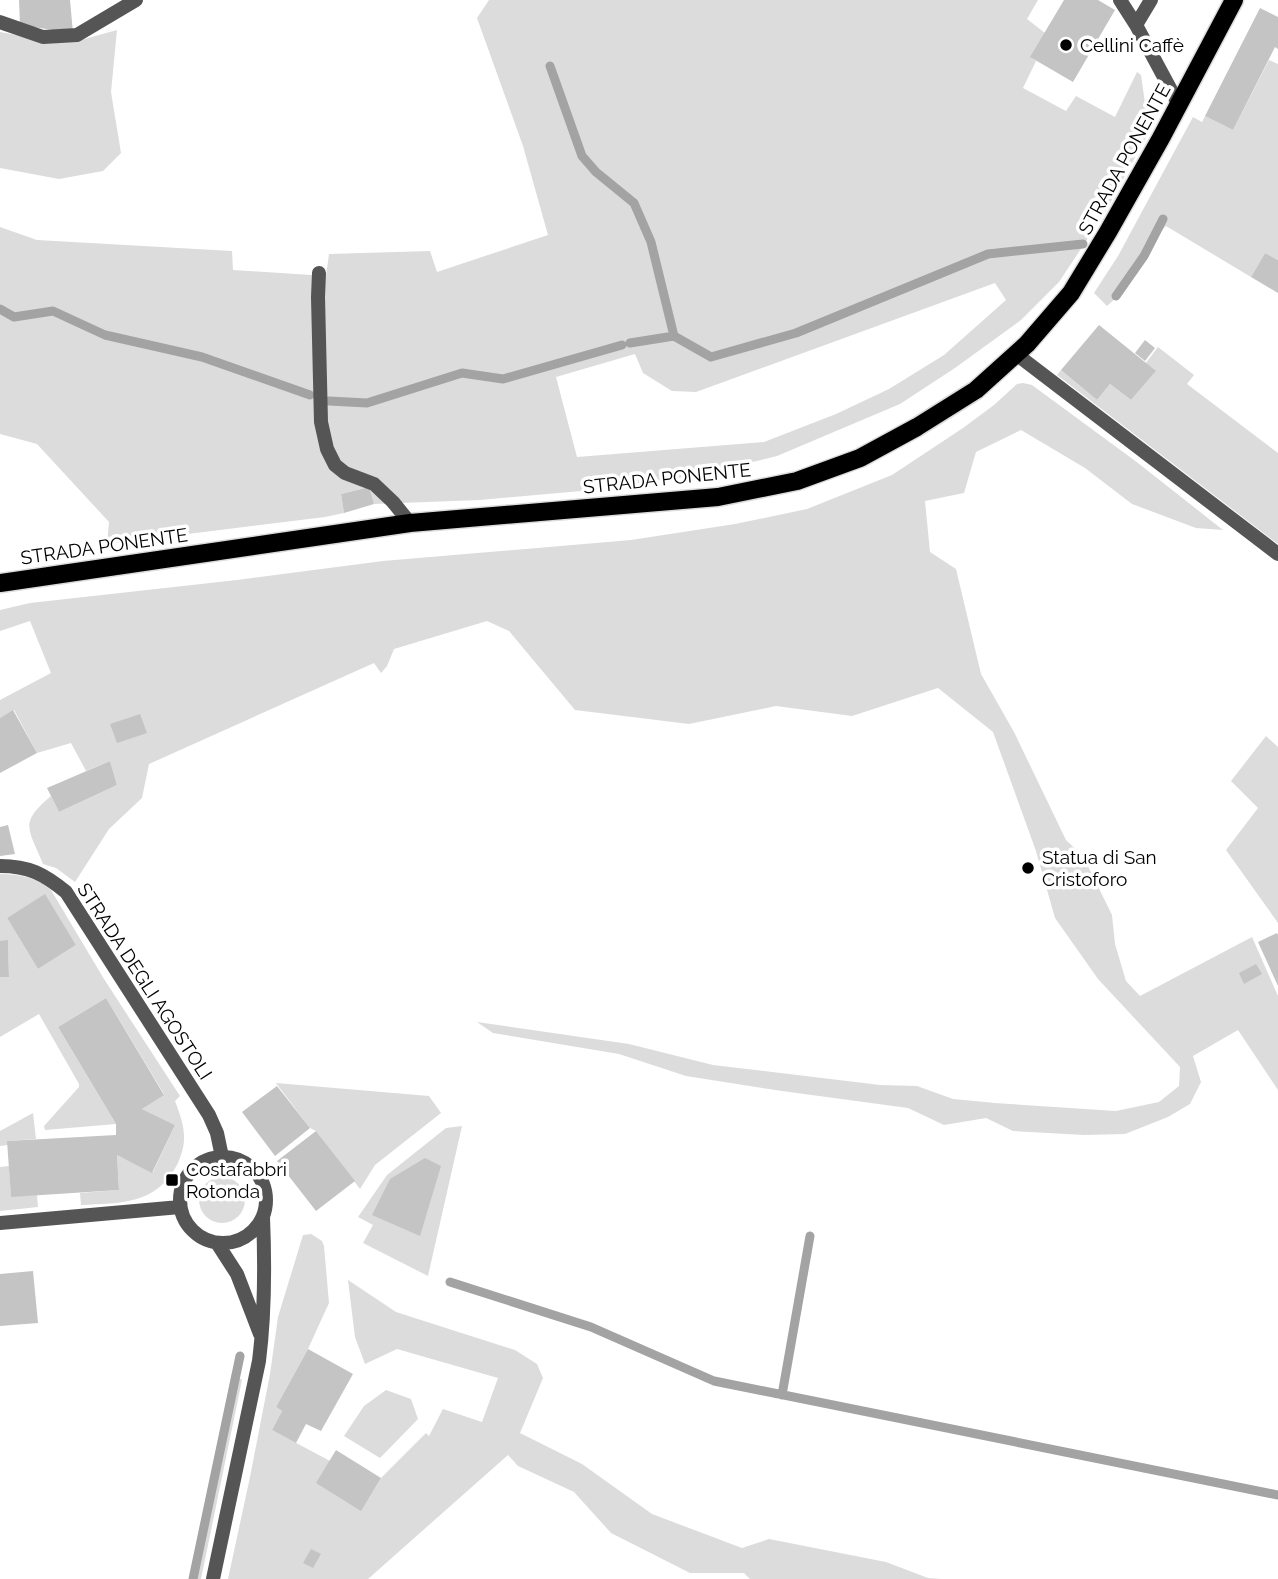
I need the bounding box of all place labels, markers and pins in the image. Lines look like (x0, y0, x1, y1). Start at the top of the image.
place label: Cellini Caffè (1080, 34, 1184, 56)
marker: Cellini Caffè (1058, 37, 1074, 53)
place label: Statua di San Cristoforo (1042, 846, 1157, 890)
marker: Statua di San Cristoforo (1020, 860, 1036, 876)
place label: Costafabbri Rotonda (186, 1158, 287, 1202)
marker: Costafabbri Rotonda (164, 1172, 180, 1188)

